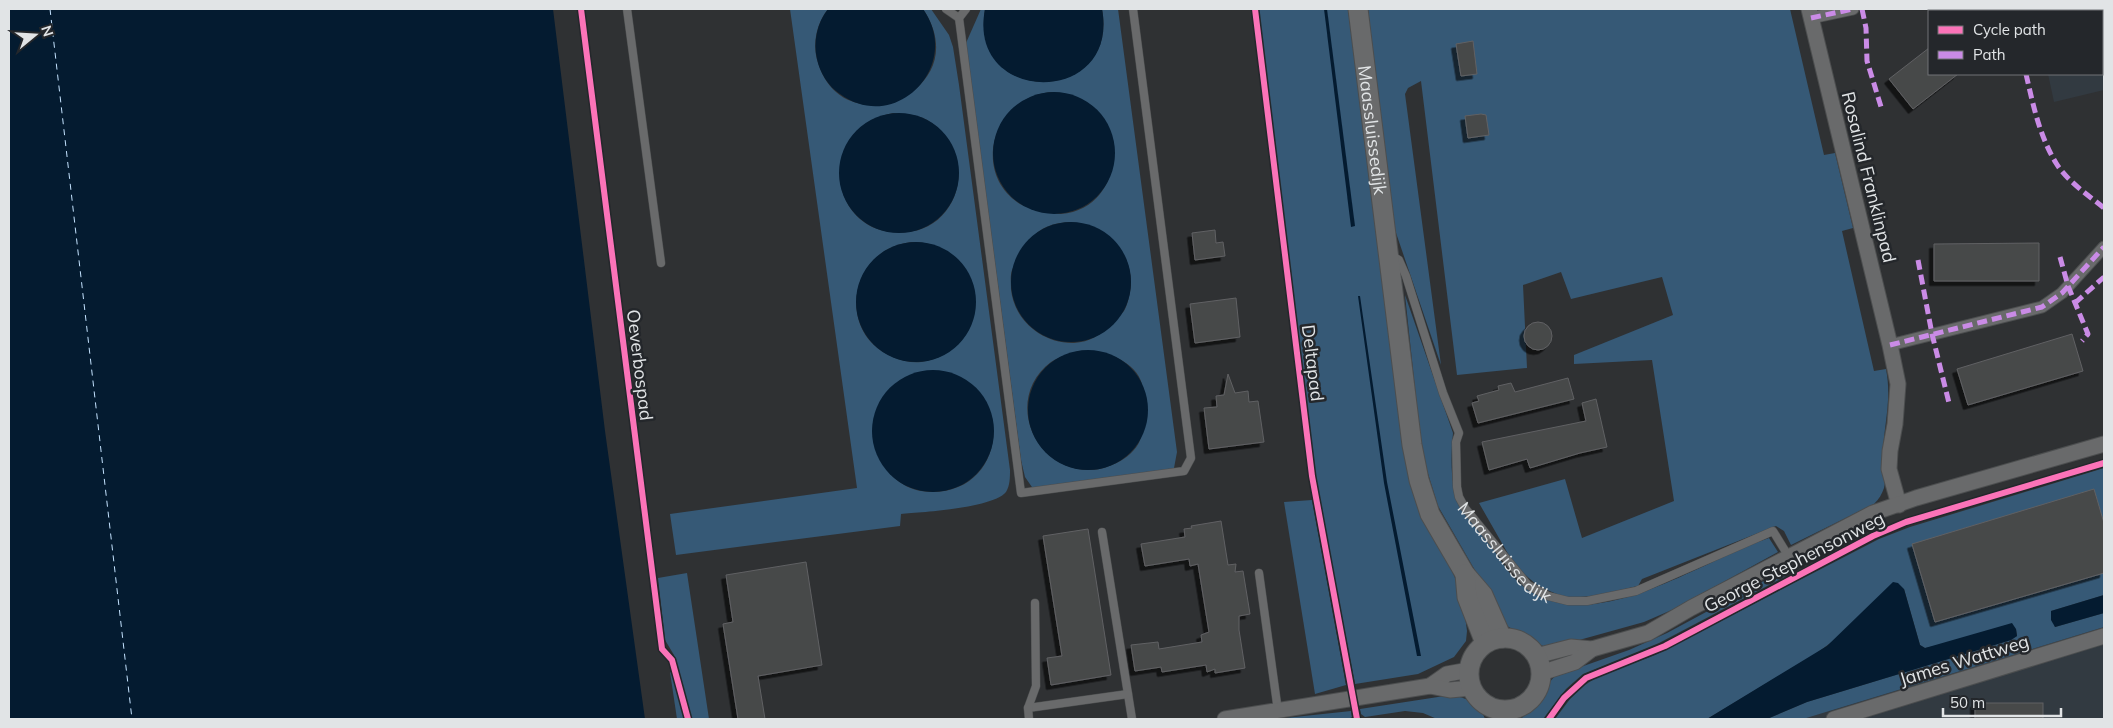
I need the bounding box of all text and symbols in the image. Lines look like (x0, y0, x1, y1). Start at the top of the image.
north arrow (10, 10, 60, 60)
legend (1928, 10, 2103, 75)
text: Cycle path (1973, 20, 2046, 39)
text: N (37, 23, 58, 39)
text: Path (1973, 45, 2005, 64)
street label: Maassluissedijk (1354, 64, 1393, 197)
street label: Rosalind Franklinpad (1837, 89, 1901, 265)
street label: Oeverbospad (622, 308, 658, 422)
street label: Deltapad (1297, 323, 1329, 403)
street label: Maassluissedijk (1453, 497, 1557, 608)
street label: George Stephensonweg (1700, 506, 1888, 618)
street label: James Wattweg (1896, 629, 2032, 691)
scale bar (1943, 686, 2060, 718)
text: 50 m (1950, 693, 1985, 712)

